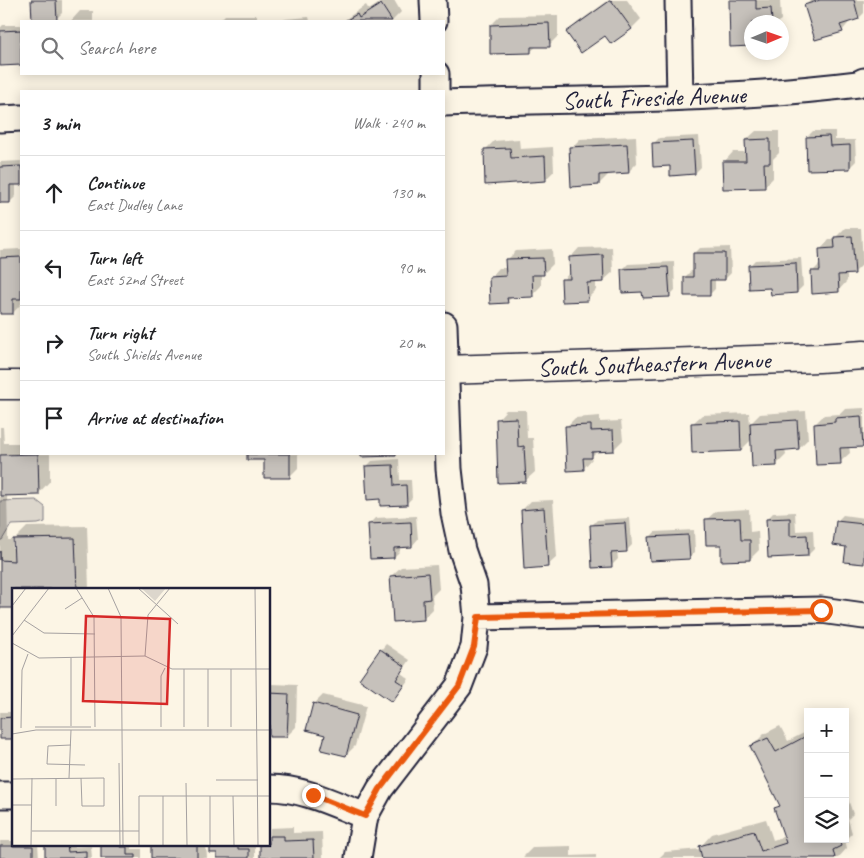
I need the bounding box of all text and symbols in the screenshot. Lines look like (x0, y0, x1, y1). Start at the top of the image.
north arrow (744, 15, 789, 60)
search box (20, 20, 445, 75)
icon: search (38, 34, 66, 62)
text: Search here (78, 36, 155, 60)
street label: South Fireside Avenue (562, 79, 748, 117)
text: 3 min (40, 110, 80, 136)
text: Walk · 240 m (353, 113, 425, 133)
text: Continue (87, 171, 144, 195)
icon: ahead (40, 179, 68, 207)
text: 130 m (391, 183, 425, 203)
text: East Dudley Lane (87, 195, 182, 215)
text: Turn left (87, 246, 142, 270)
icon: left (40, 254, 68, 282)
text: 90 m (398, 258, 425, 278)
text: East 52nd Street (87, 270, 183, 290)
text: Turn right (87, 321, 154, 345)
icon: right (40, 329, 68, 357)
text: 20 m (398, 333, 425, 353)
street label: South Southeastern Avenue (537, 344, 773, 384)
text: South Shields Avenue (87, 345, 201, 365)
icon: arrive (40, 404, 68, 432)
text: Arrive at destination (87, 406, 223, 430)
inset map (12, 588, 270, 846)
route start (810, 599, 833, 622)
map controls (804, 708, 849, 843)
button: + (804, 708, 849, 753)
button: − (804, 753, 849, 798)
route end (302, 784, 325, 807)
button: layers (804, 798, 849, 843)

